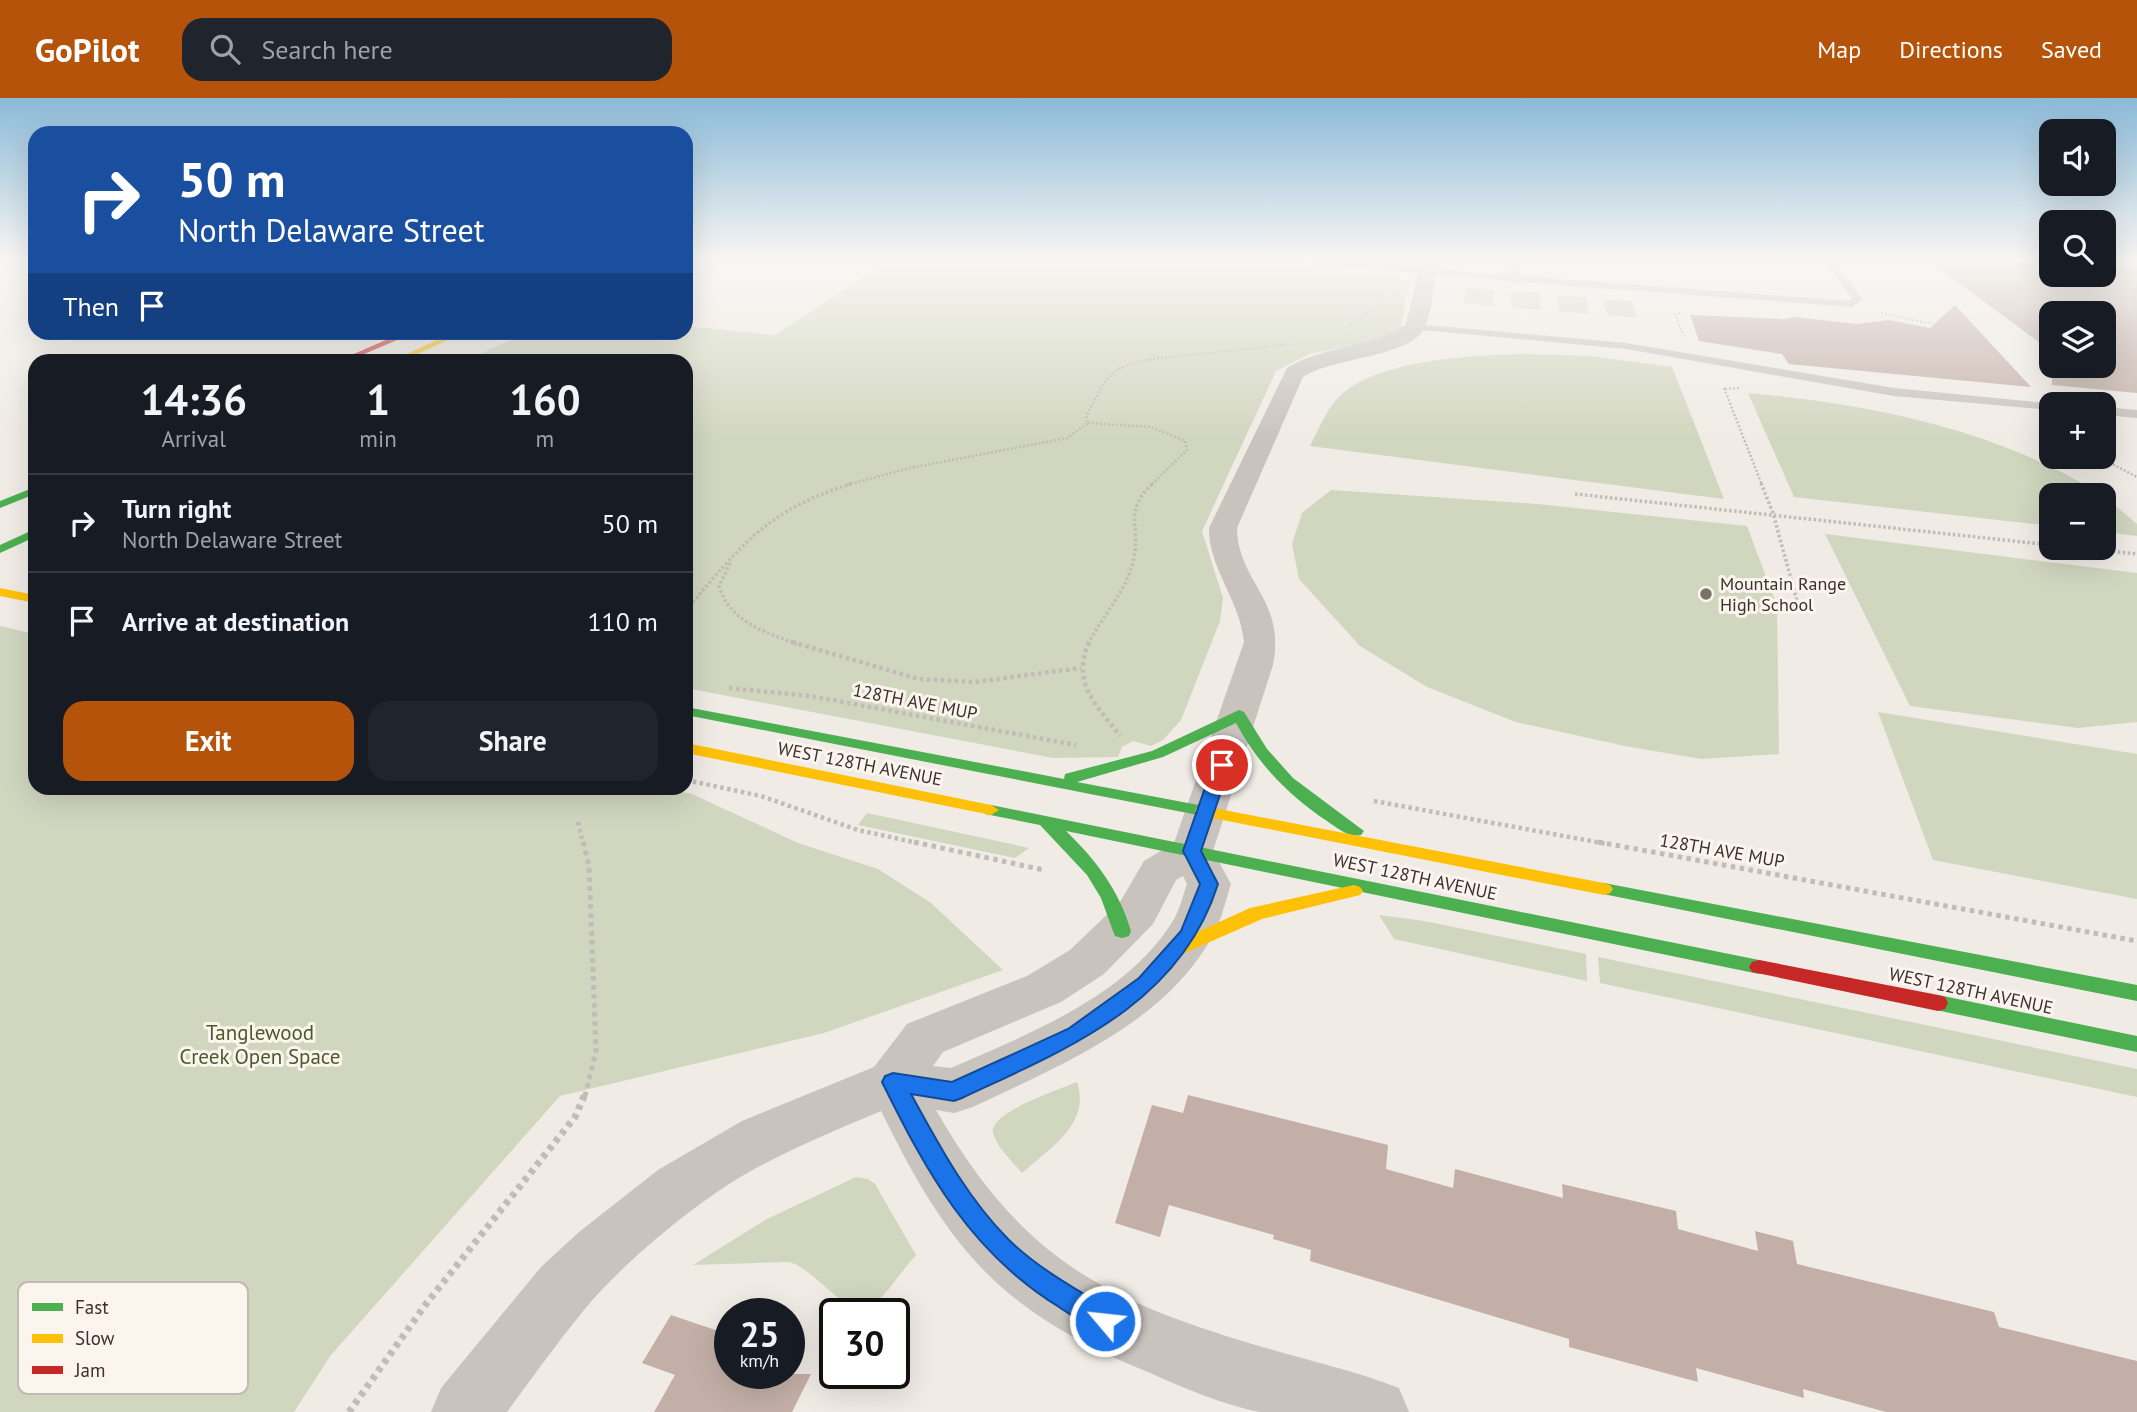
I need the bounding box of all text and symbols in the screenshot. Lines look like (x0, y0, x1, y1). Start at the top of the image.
search box (182, 18, 672, 81)
text: GoPilot (35, 28, 140, 71)
icon: search (206, 30, 244, 68)
text: Search here (262, 33, 393, 66)
text: Map (1817, 34, 1861, 65)
text: Directions (1899, 34, 2003, 65)
text: Saved (2041, 34, 2102, 65)
map controls (2039, 119, 2116, 560)
button: sound (2039, 119, 2116, 196)
text: 50 m (178, 147, 285, 211)
icon: right (63, 154, 154, 245)
text: North Delaware Street (178, 209, 485, 251)
button: search (2039, 210, 2116, 287)
icon: arrive (133, 287, 171, 325)
text: Then (63, 290, 119, 323)
button: layers (2039, 301, 2116, 378)
text: 14:36 (140, 372, 247, 427)
text: 1 (366, 372, 390, 427)
text: 160 (509, 372, 581, 427)
button: + (2039, 392, 2116, 469)
text: Arrival (161, 424, 226, 453)
text: min (359, 424, 397, 453)
text: m (536, 424, 554, 453)
button: − (2039, 483, 2116, 560)
text: Turn right (122, 492, 231, 525)
icon: right (63, 504, 101, 542)
text: 50 m (602, 507, 658, 540)
text: North Delaware Street (122, 525, 342, 554)
place label: Mountain Range High School (1720, 572, 1846, 616)
marker: Mountain Range High School (1698, 586, 1714, 602)
icon: arrive (63, 602, 101, 640)
text: Arrive at destination (122, 605, 349, 638)
text: 110 m (587, 605, 658, 638)
street label: 128TH AVE MUP (851, 678, 979, 725)
button: Exit (63, 701, 354, 781)
button: Share (368, 701, 658, 781)
pin (1192, 735, 1252, 795)
street label: WEST 128TH AVENUE (776, 736, 944, 791)
icon: arrive (1203, 746, 1241, 784)
street label: 128TH AVE MUP (1658, 828, 1786, 873)
street label: WEST 128TH AVENUE (1331, 848, 1499, 905)
street label: WEST 128TH AVENUE (1887, 962, 2055, 1019)
park label: Tanglewood Creek Open Space (180, 1019, 341, 1070)
legend (18, 1282, 248, 1394)
position arrow (1068, 1284, 1142, 1358)
text: Fast (75, 1295, 109, 1319)
speed limit sign: 30 (819, 1298, 910, 1389)
text: 25 (740, 1311, 779, 1357)
text: Slow (75, 1326, 115, 1350)
text: km/h (740, 1349, 779, 1372)
text: Jam (74, 1358, 105, 1382)

